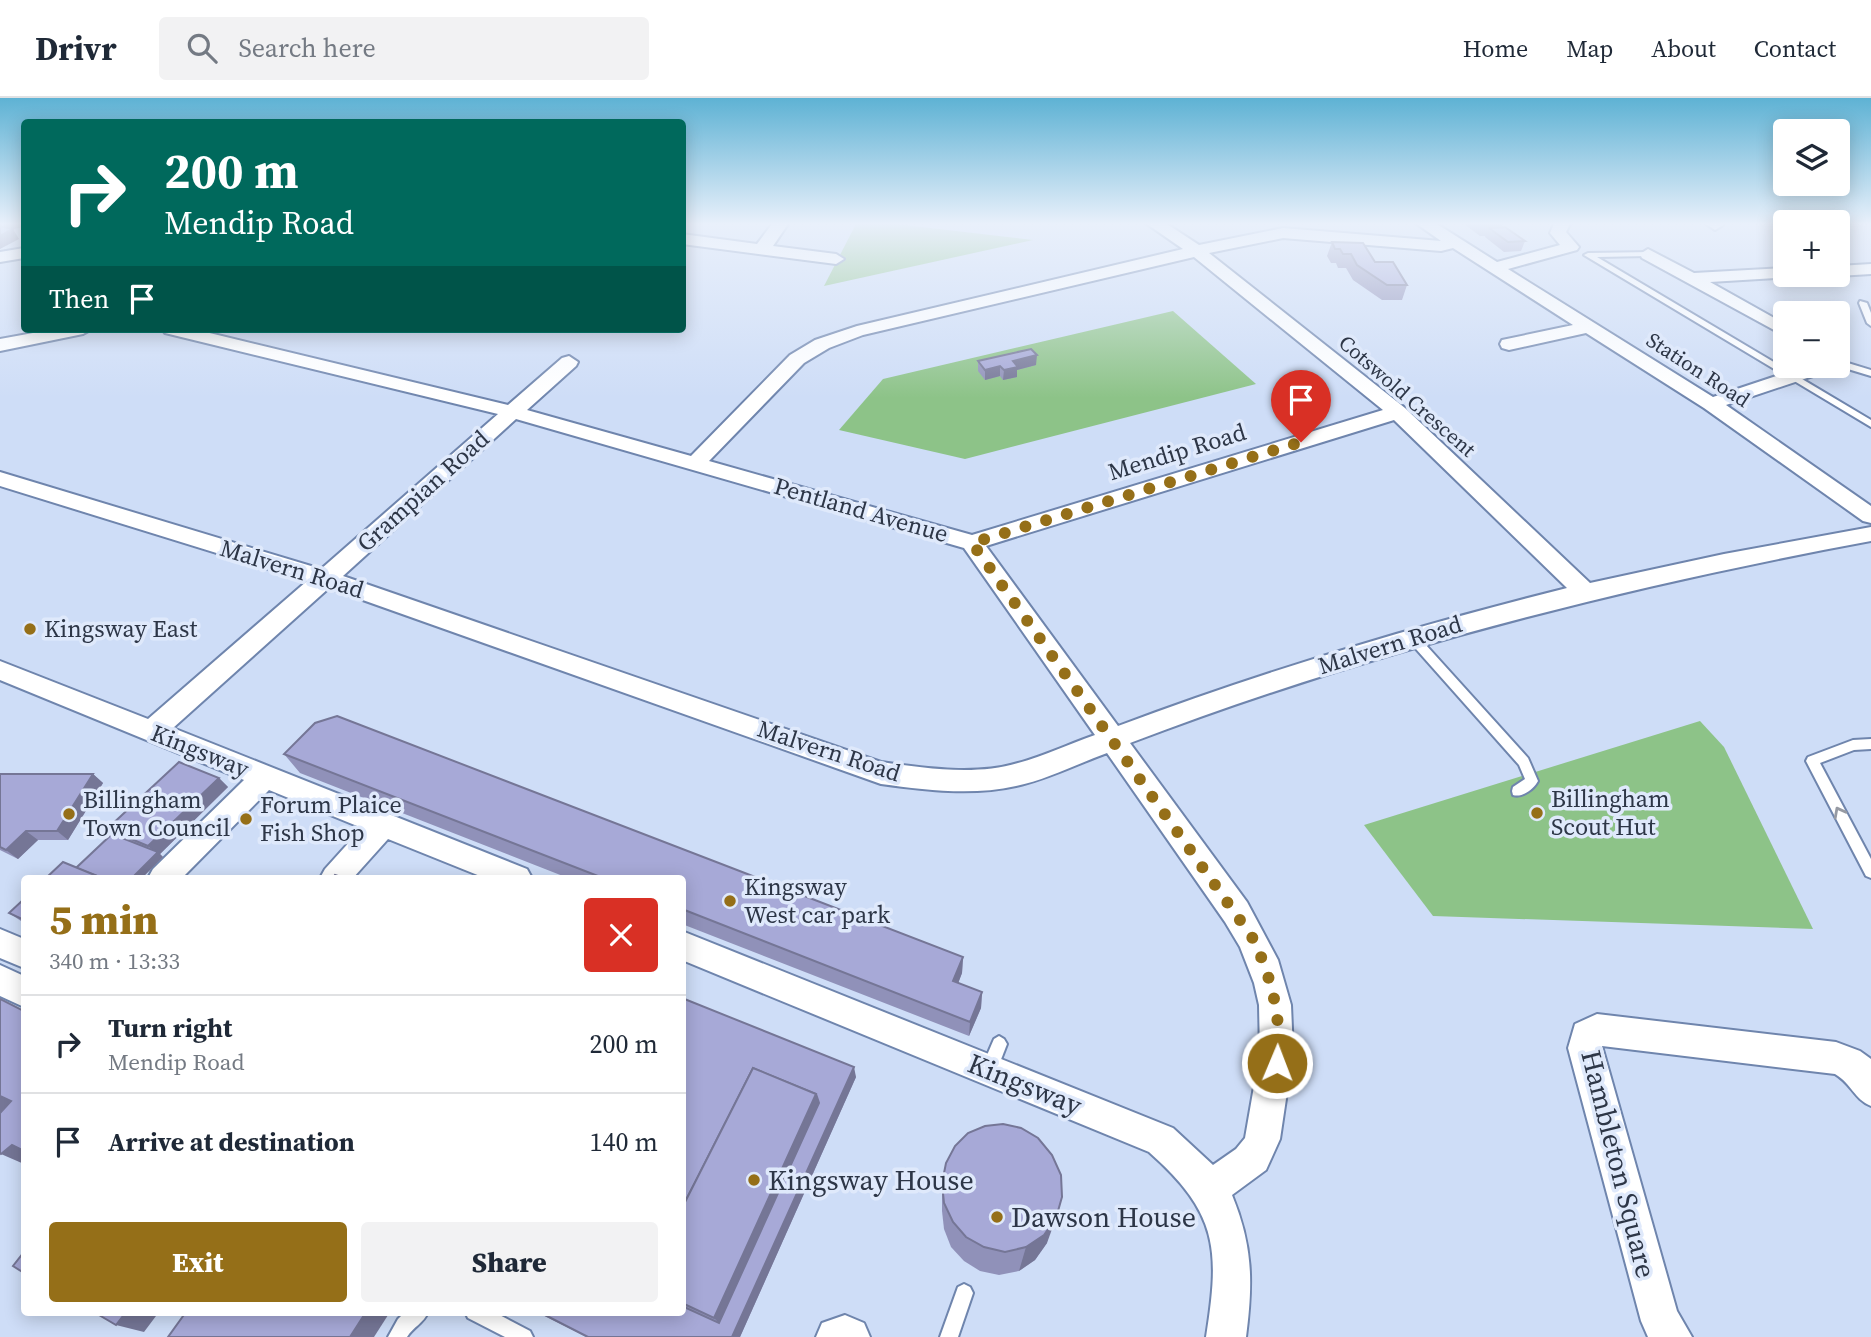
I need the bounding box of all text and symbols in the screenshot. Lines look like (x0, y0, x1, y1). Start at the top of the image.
search box (159, 17, 649, 80)
text: Drivr (35, 26, 117, 71)
icon: search (183, 29, 221, 67)
text: Search here (239, 30, 376, 66)
text: Home (1463, 32, 1528, 65)
text: Map (1566, 32, 1613, 65)
text: About (1651, 32, 1716, 65)
text: Contact (1754, 32, 1836, 65)
map controls (1773, 119, 1850, 378)
button: layers (1773, 119, 1850, 196)
text: 200 m (164, 137, 299, 204)
icon: right (49, 147, 140, 238)
text: Mendip Road (164, 201, 354, 245)
button: + (1773, 210, 1850, 287)
icon: arrive (123, 280, 161, 318)
text: Then (49, 281, 109, 317)
button: − (1773, 301, 1850, 378)
street label: Station Road (1641, 325, 1756, 414)
street label: Cotswold Crescent (1333, 328, 1482, 463)
pin (1271, 370, 1331, 442)
icon: arrive (1282, 381, 1320, 419)
street label: Mendip Road (1104, 415, 1250, 488)
street label: Grampian Road (349, 422, 496, 559)
street label: Pentland Avenue (770, 469, 952, 550)
street label: Malvern Road (216, 531, 369, 606)
street label: Malvern Road (1314, 607, 1466, 682)
place label: Kingsway East (44, 612, 197, 645)
marker: Kingsway East (22, 621, 38, 637)
street label: Malvern Road (753, 712, 905, 789)
street label: Kingsway (146, 716, 255, 785)
place label: Billingham Scout Hut (1551, 782, 1670, 843)
place label: Billingham Town Council (83, 783, 230, 844)
place label: Forum Plaice Fish Shop (260, 788, 402, 849)
marker: Billingham Scout Hut (1529, 805, 1545, 821)
marker: Billingham Town Council (61, 806, 77, 822)
one-way arrow (1834, 807, 1847, 819)
marker: Forum Plaice Fish Shop (238, 811, 254, 827)
place label: Kingsway West car park (744, 870, 891, 931)
text: 5 min (49, 890, 159, 948)
marker: Kingsway West car park (722, 893, 738, 909)
button: close (584, 898, 658, 972)
text: 340 m · 13:33 (49, 945, 180, 977)
text: Turn right (108, 1010, 232, 1046)
icon: right (49, 1025, 87, 1063)
text: 200 m (590, 1026, 658, 1062)
position arrow (1240, 1026, 1314, 1100)
street label: Kingsway (962, 1044, 1088, 1124)
text: Mendip Road (108, 1046, 245, 1078)
street label: Hambleton Square (1572, 1046, 1666, 1282)
icon: arrive (49, 1123, 87, 1161)
text: Arrive at destination (108, 1124, 355, 1160)
text: 140 m (590, 1124, 658, 1160)
place label: Kingsway House (768, 1161, 974, 1199)
marker: Kingsway House (746, 1172, 762, 1188)
place label: Dawson House (1011, 1198, 1196, 1236)
marker: Dawson House (989, 1209, 1005, 1225)
button: Exit (49, 1222, 347, 1302)
button: Share (361, 1222, 658, 1302)

